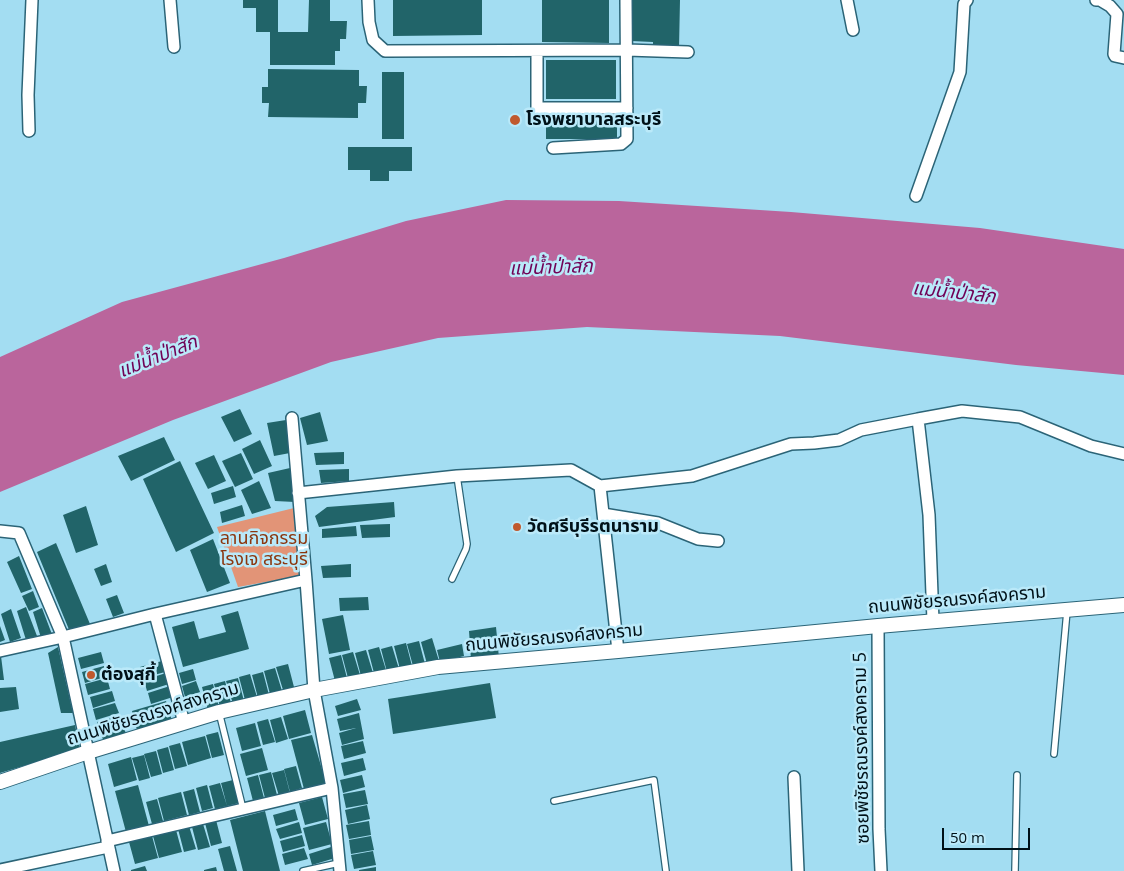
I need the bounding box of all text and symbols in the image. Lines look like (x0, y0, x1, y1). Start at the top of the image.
place label: โรงพยาบาลสระบุรี (526, 109, 661, 131)
marker: โรงพยาบาลสระบุรี (508, 113, 522, 127)
water label: แม่น้ำป่าสัก (509, 255, 593, 281)
water label: แม่น้ำป่าสัก (911, 277, 997, 309)
water label: แม่น้ำป่าสัก (115, 331, 201, 383)
place label: วัดศรีบุรีรตนาราม (527, 516, 659, 538)
marker: วัดศรีบุรีรตนาราม (511, 521, 523, 533)
park label: ลานกิจกรรม โรงเจ สระบุรี (220, 528, 308, 570)
street label: ถนนพิชัยรณรงค์สงคราม (867, 581, 1047, 619)
street label: ถนนพิชัยรณรงค์สงคราม (464, 619, 644, 657)
street label: ซอยพิชัยรณรงค์สงคราม 5 (850, 652, 874, 844)
place label: ต๋องสุกี้ (101, 664, 156, 686)
marker: ต๋องสุกี้ (85, 669, 97, 681)
street label: ถนนพิชัยรณรงค์สงคราม (64, 678, 242, 750)
scale bar (944, 818, 1032, 850)
text: 50 m (950, 827, 985, 847)

